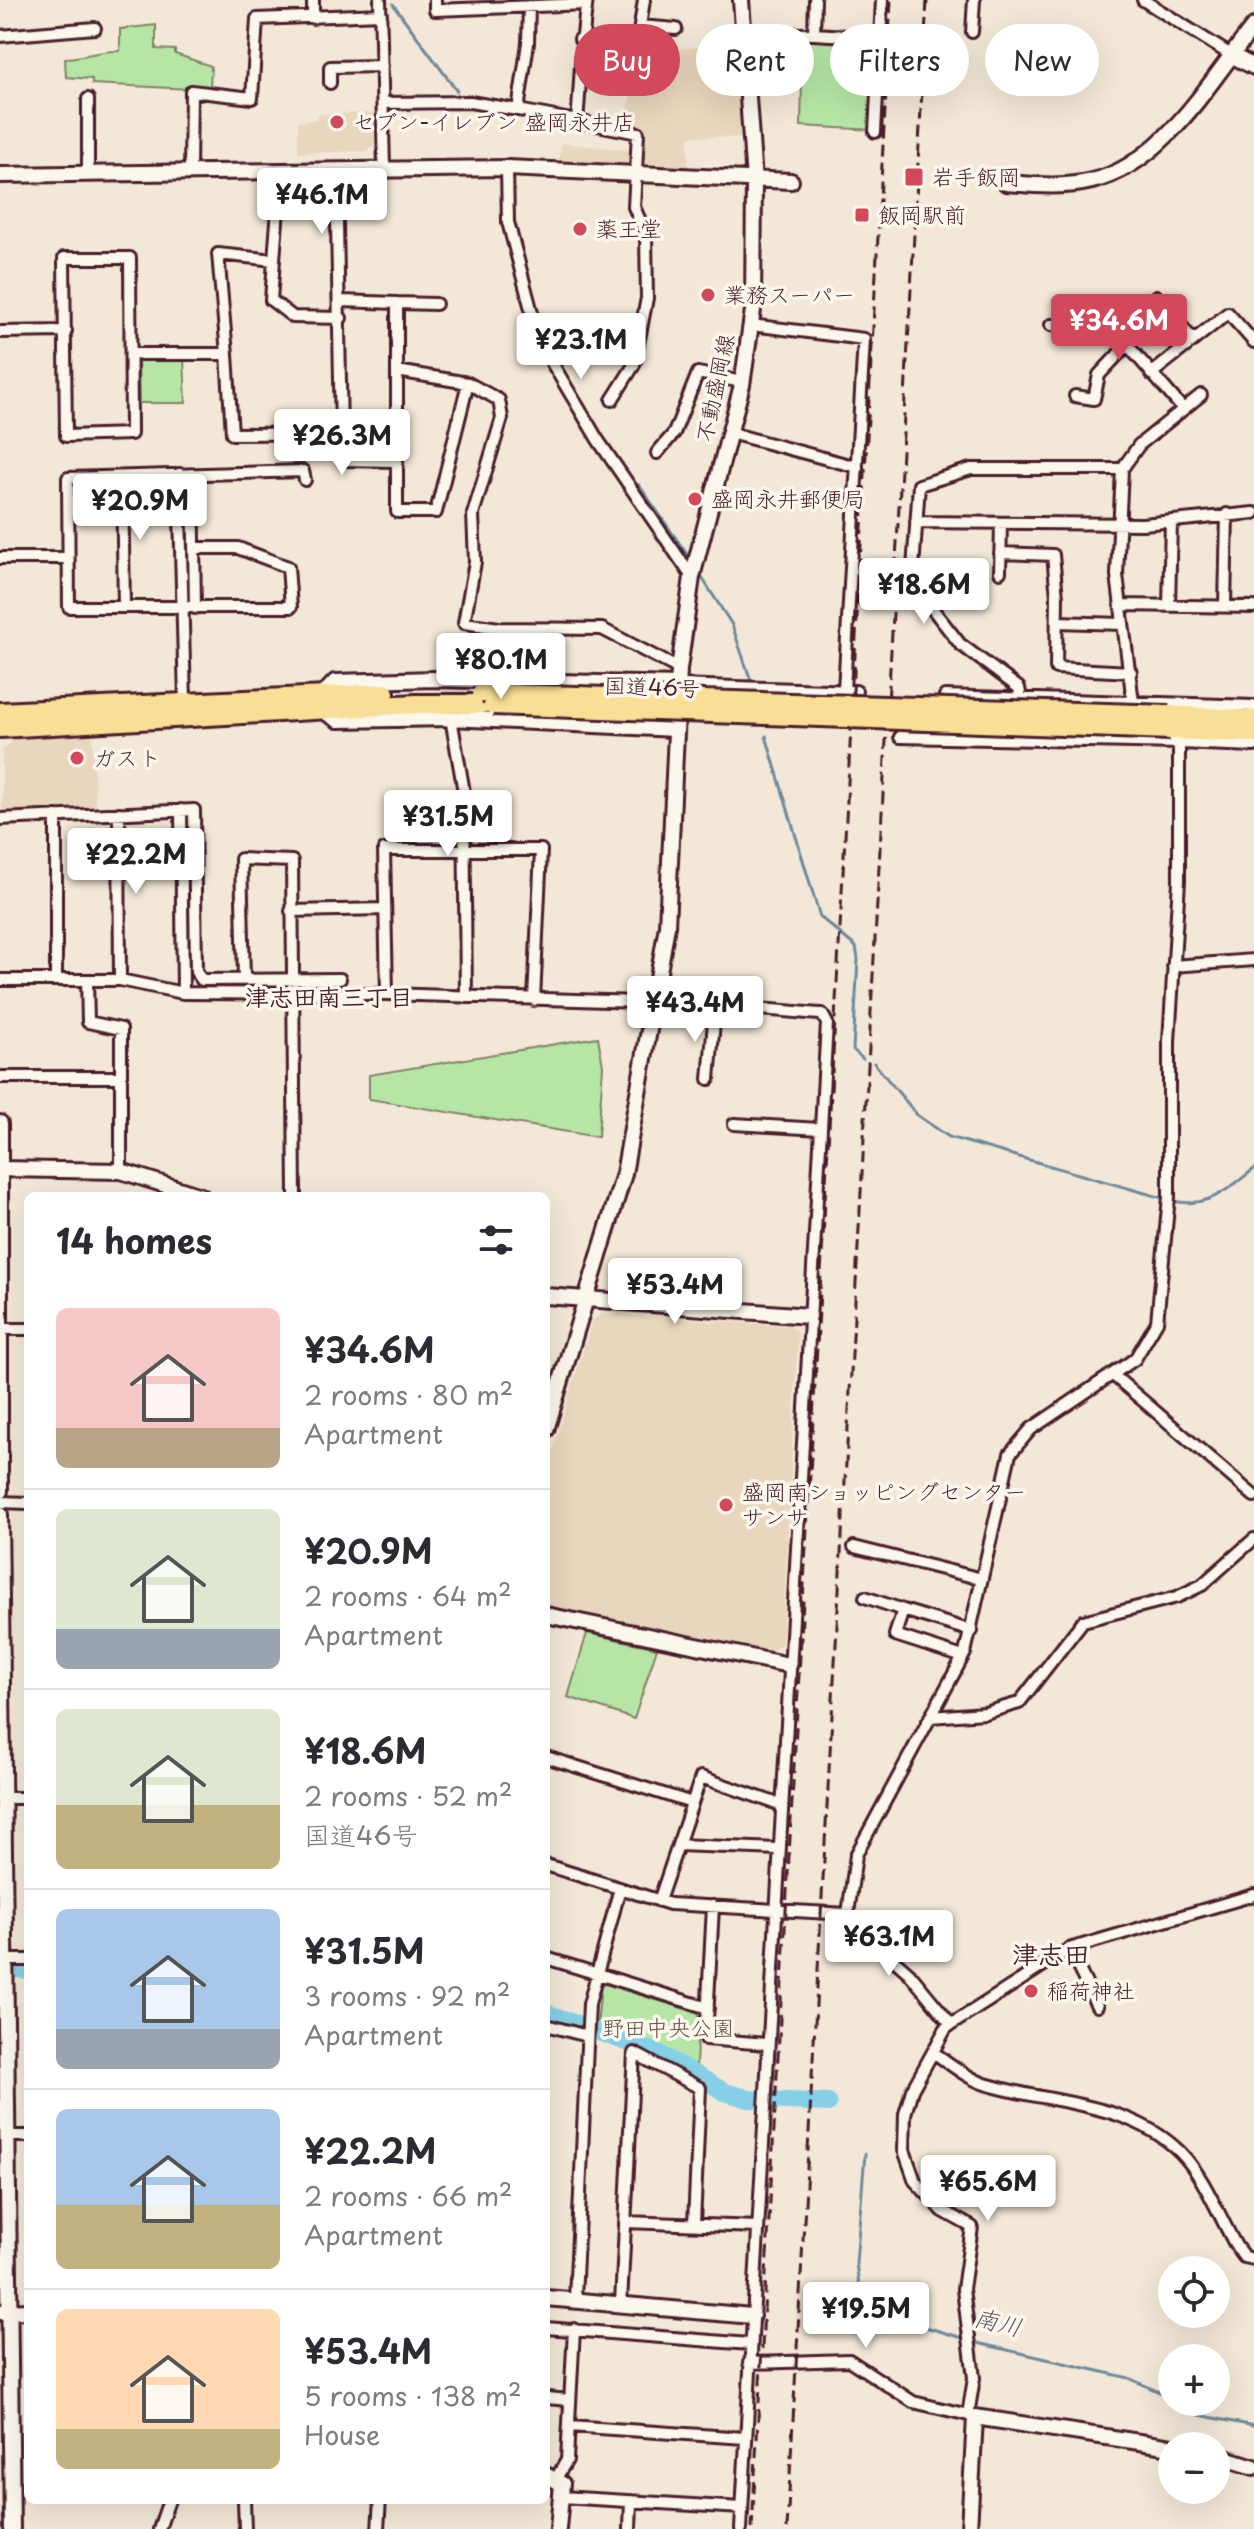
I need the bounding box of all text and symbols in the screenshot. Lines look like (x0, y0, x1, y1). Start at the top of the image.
chip: Buy (574, 24, 680, 96)
chip: Rent (696, 24, 814, 96)
chip: Filters (830, 24, 969, 96)
chip: New (985, 24, 1099, 96)
place label: セブン-イレブン 盛岡永井店 (353, 104, 635, 137)
marker: セブン-イレブン 盛岡永井店 (328, 113, 346, 131)
place label: 岩手飯岡 (932, 159, 1020, 192)
marker: 岩手飯岡 (903, 166, 925, 188)
pin: ¥46.1M (257, 168, 387, 236)
text: ¥46.1M (275, 174, 369, 213)
place label: 飯岡駅前 (878, 197, 966, 230)
marker: 飯岡駅前 (853, 206, 871, 224)
place label: 薬王堂 (596, 211, 662, 244)
marker: 薬王堂 (571, 220, 589, 238)
place label: 業務スーパー (724, 277, 855, 310)
marker: 業務スーパー (699, 286, 717, 304)
pin: ¥34.6M (1054, 294, 1184, 362)
text: ¥34.6M (1069, 300, 1169, 339)
pin: ¥23.1M (516, 313, 646, 381)
text: ¥23.1M (535, 319, 627, 358)
street label: 不動盛岡線 (686, 330, 741, 445)
pin: ¥26.3M (277, 409, 407, 477)
text: ¥26.3M (292, 415, 392, 454)
pin: ¥20.9M (75, 474, 205, 542)
text: ¥20.9M (91, 480, 189, 519)
place label: 盛岡永井郵便局 (711, 481, 865, 514)
marker: 盛岡永井郵便局 (686, 490, 704, 508)
pin: ¥18.6M (859, 558, 989, 626)
text: ¥18.6M (877, 564, 971, 603)
pin: ¥80.1M (436, 633, 566, 701)
text: ¥80.1M (454, 639, 548, 678)
street label: 国道46号 (604, 667, 701, 704)
place label: ガスト (93, 740, 161, 773)
marker: ガスト (68, 749, 86, 767)
pin: ¥31.5M (383, 790, 513, 858)
text: ¥31.5M (402, 796, 494, 835)
pin: ¥22.2M (71, 828, 201, 896)
text: ¥22.2M (85, 834, 187, 873)
pin: ¥43.4M (630, 976, 760, 1044)
district label: 津志田南三丁目 (245, 978, 413, 1014)
text: ¥43.4M (645, 982, 745, 1021)
text: 14 homes (56, 1214, 212, 1266)
icon: filters (474, 1218, 518, 1262)
pin: ¥53.4M (610, 1258, 740, 1326)
text: ¥53.4M (626, 1264, 724, 1303)
text: ¥34.6M (304, 1323, 435, 1375)
icon: home (120, 1340, 216, 1436)
text: 2 rooms · 80 m² (304, 1375, 513, 1414)
text: Apartment (304, 1414, 443, 1453)
place label: 盛岡南ショッピングセンター サンサ (742, 1474, 1026, 1532)
marker: 盛岡南ショッピングセンター サンサ (717, 1496, 735, 1514)
text: ¥20.9M (304, 1524, 433, 1576)
icon: home (120, 1541, 216, 1637)
text: 2 rooms · 64 m² (304, 1576, 512, 1615)
text: Apartment (304, 1615, 443, 1654)
text: ¥18.6M (304, 1724, 426, 1776)
icon: home (120, 1741, 216, 1837)
text: 2 rooms · 52 m² (304, 1776, 512, 1815)
text: 国道46号 (304, 1815, 417, 1854)
pin: ¥63.1M (824, 1910, 954, 1978)
text: ¥63.1M (843, 1916, 935, 1955)
text: ¥31.5M (304, 1924, 425, 1976)
district label: 津志田 (1012, 1934, 1090, 1973)
icon: home (120, 1941, 216, 2037)
place label: 稲荷神社 (1047, 1973, 1135, 2006)
text: 3 rooms · 92 m² (304, 1976, 510, 2015)
marker: 稲荷神社 (1022, 1982, 1040, 2000)
park label: 野田中央公園 (602, 2010, 734, 2043)
text: Apartment (304, 2015, 443, 2054)
text: ¥22.2M (304, 2124, 437, 2176)
icon: home (120, 2141, 216, 2237)
pin: ¥65.6M (923, 2155, 1053, 2223)
text: ¥65.6M (939, 2161, 1037, 2200)
text: 2 rooms · 66 m² (304, 2176, 513, 2215)
text: Apartment (304, 2215, 443, 2254)
map controls (1158, 2256, 1230, 2504)
button: locate (1158, 2256, 1230, 2328)
pin: ¥19.5M (801, 2282, 931, 2350)
text: ¥19.5M (821, 2288, 911, 2327)
water label: 南川 (971, 2298, 1026, 2344)
text: ¥53.4M (304, 2324, 432, 2376)
icon: home (120, 2341, 216, 2437)
button: + (1158, 2344, 1230, 2416)
text: 5 rooms · 138 m² (304, 2376, 522, 2415)
text: House (304, 2415, 380, 2454)
button: − (1158, 2432, 1230, 2504)

